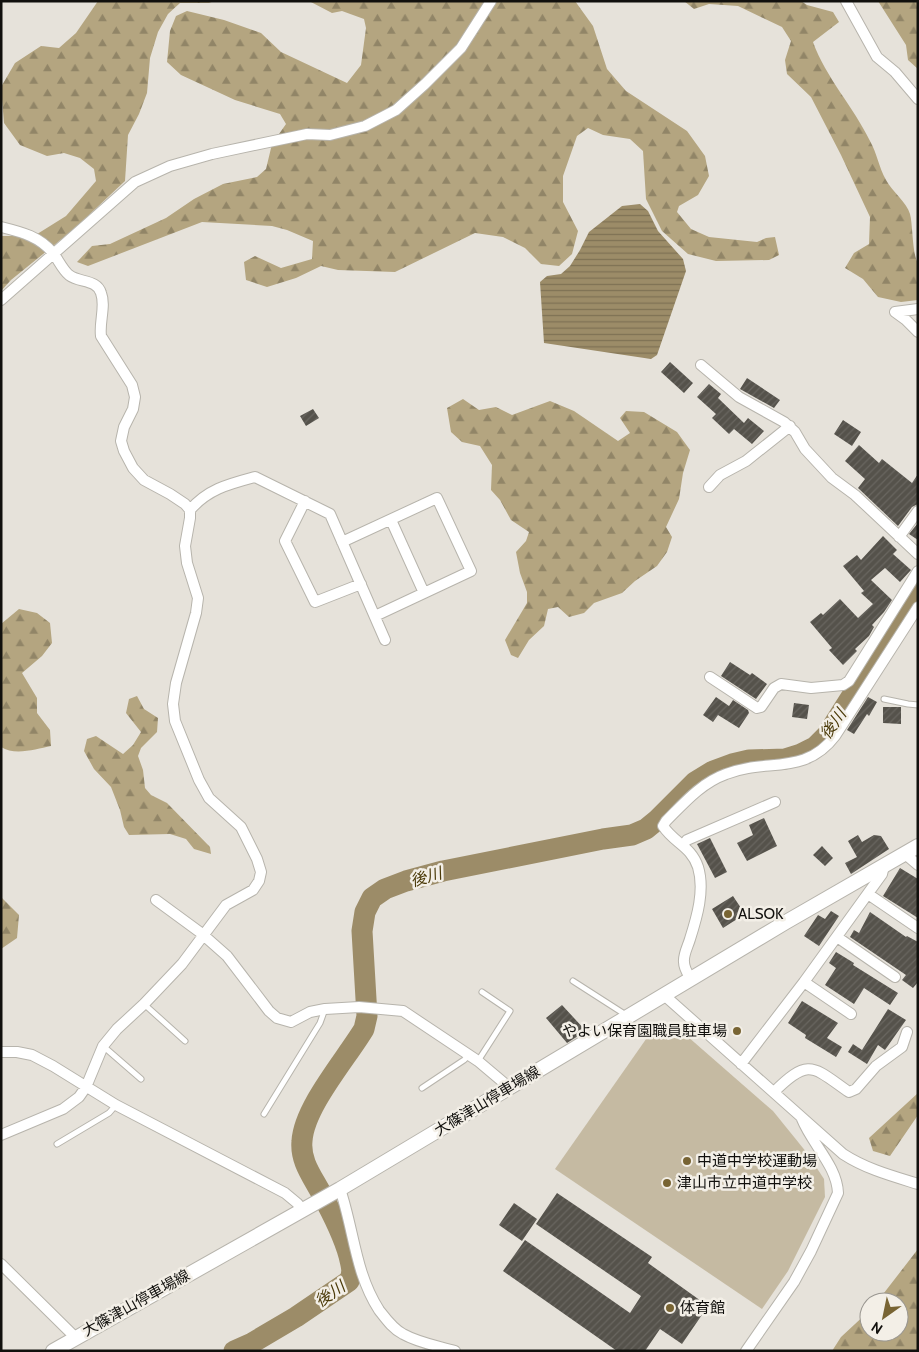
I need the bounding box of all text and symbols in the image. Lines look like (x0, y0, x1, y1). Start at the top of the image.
water label: 後川 (816, 704, 851, 743)
water label: 後川 (408, 863, 446, 891)
place label: ALSOK (738, 905, 784, 923)
marker: ALSOK (722, 908, 734, 920)
place label: やよい保育園職員駐車場 (562, 1022, 727, 1040)
marker: やよい保育園職員駐車場 (731, 1025, 743, 1037)
street label: 大篠津山停車場線 (431, 1062, 543, 1140)
place label: 中道中学校運動場 (697, 1152, 817, 1170)
marker: 中道中学校運動場 (681, 1155, 693, 1167)
place label: 津山市立中道中学校 (677, 1174, 812, 1192)
marker: 津山市立中道中学校 (661, 1177, 673, 1189)
street label: 大篠津山停車場線 (79, 1266, 193, 1340)
water label: 後川 (311, 1276, 350, 1311)
north arrow (859, 1292, 909, 1342)
place label: 体育館 (680, 1299, 725, 1317)
marker: 体育館 (664, 1302, 676, 1314)
text: N (868, 1318, 886, 1338)

